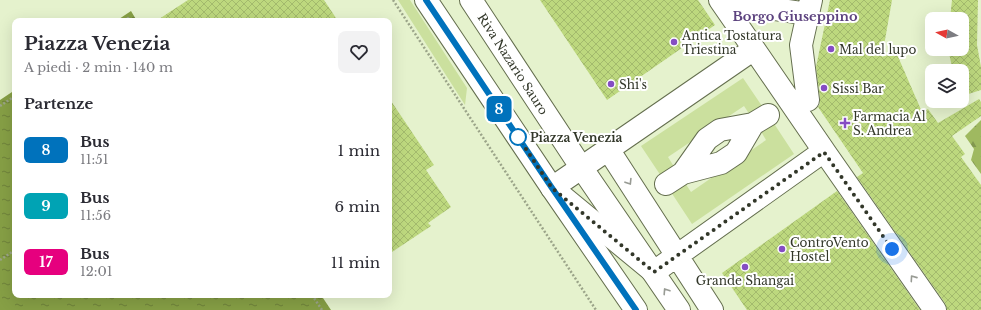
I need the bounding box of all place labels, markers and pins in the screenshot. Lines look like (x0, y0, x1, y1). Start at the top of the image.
place label: Antica Tostatura Triestina (681, 28, 782, 57)
marker: Antica Tostatura Triestina (669, 37, 679, 47)
place label: Mal del lupo (839, 42, 916, 57)
marker: Mal del lupo (826, 44, 836, 54)
place label: Shi's (619, 77, 647, 92)
marker: Shi's (606, 79, 616, 89)
place label: Sissi Bar (832, 81, 884, 96)
marker: Sissi Bar (819, 83, 829, 93)
place label: Farmacia Al S. Andrea (853, 109, 926, 138)
marker: Farmacia Al S. Andrea (840, 118, 850, 128)
marker: Piazza Venezia (509, 128, 527, 146)
place label: Piazza Venezia (530, 130, 623, 145)
place label: ControVento Hostel (790, 235, 869, 264)
marker: ControVento Hostel (777, 244, 787, 254)
marker: Grande Shangai (740, 262, 750, 272)
place label: Grande Shangai (696, 273, 794, 288)

